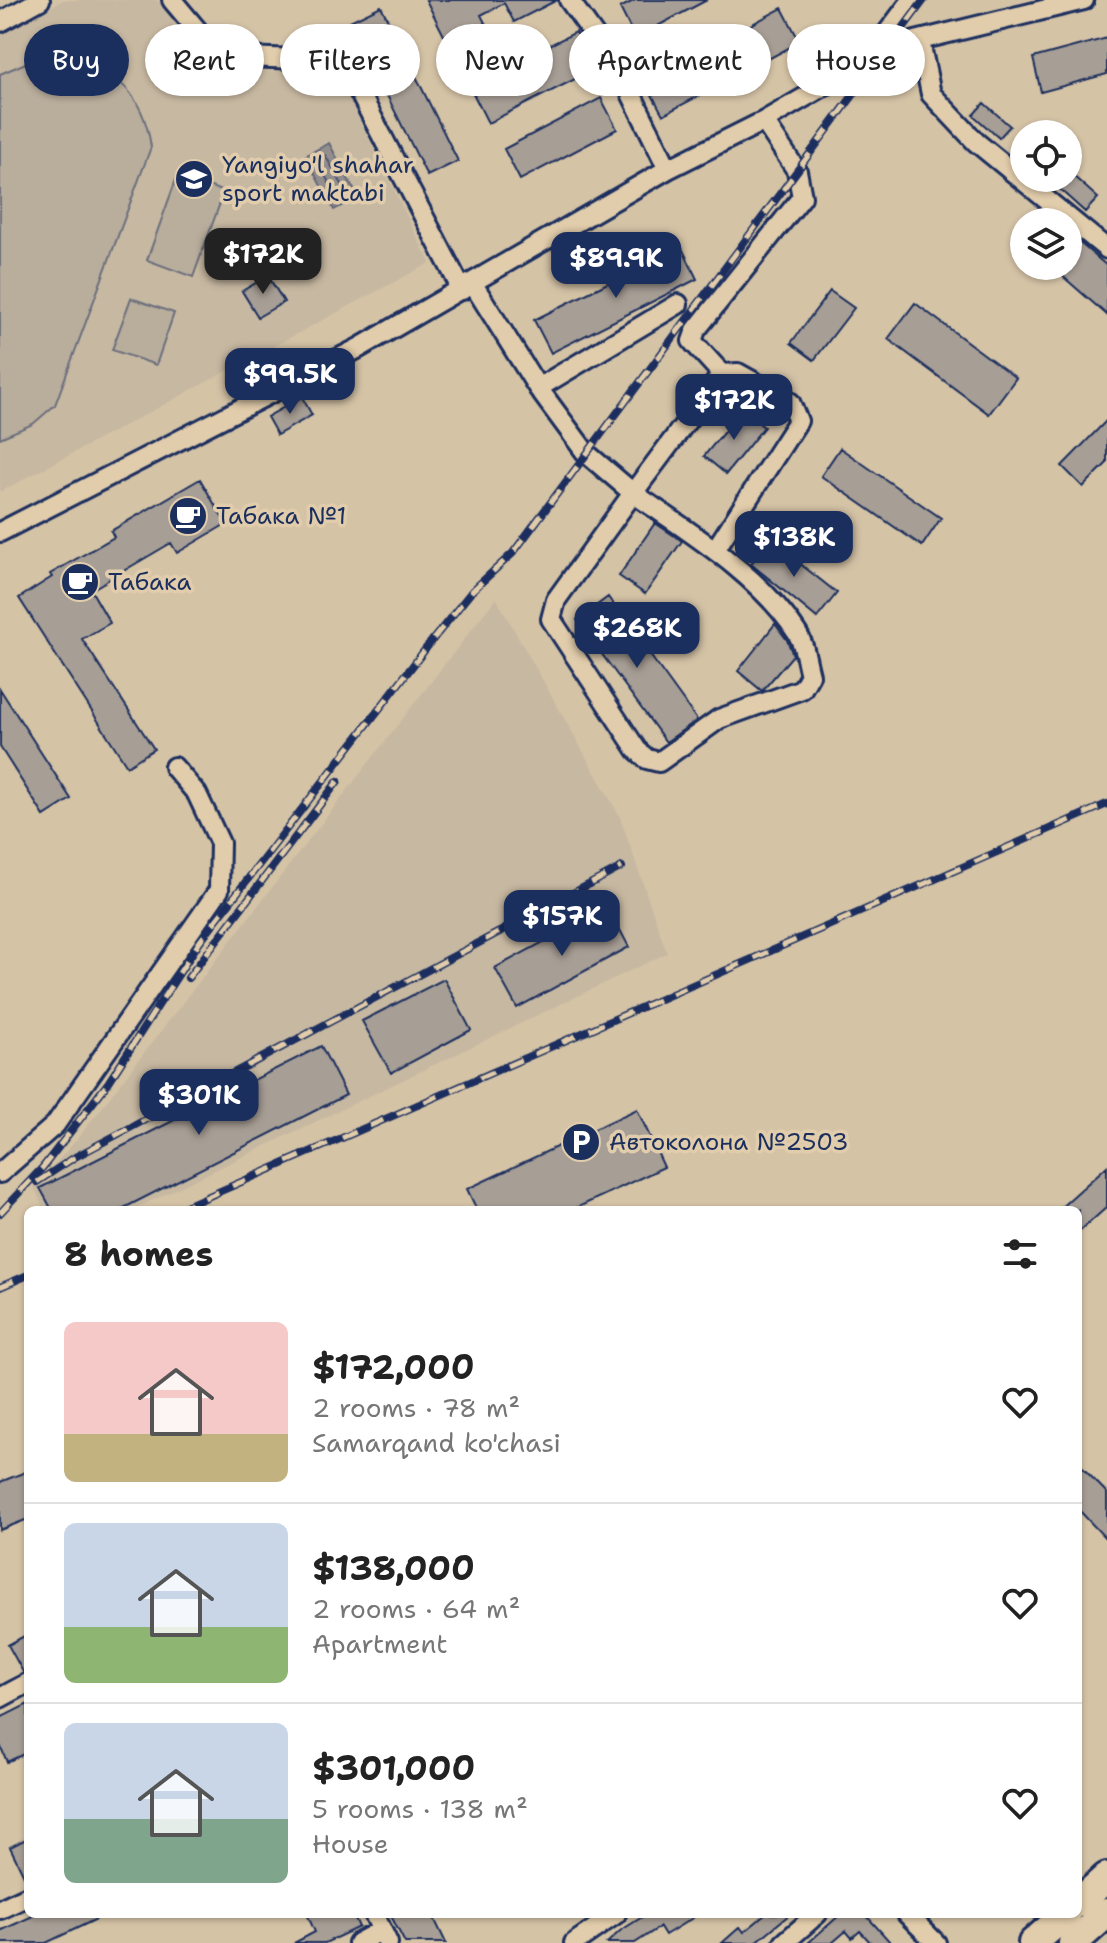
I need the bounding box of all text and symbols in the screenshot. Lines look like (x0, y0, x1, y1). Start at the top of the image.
chip: Buy (24, 24, 129, 96)
chip: Rent (145, 24, 264, 96)
chip: Filters (280, 24, 420, 96)
chip: New (436, 24, 553, 96)
chip: Apartment (569, 24, 771, 96)
chip: House (787, 24, 925, 96)
map controls (1010, 120, 1082, 280)
button: locate (1010, 120, 1082, 192)
place label: Yangiyo'l shahar sport maktabi (222, 149, 414, 209)
school or university icon: Yangiyo'l shahar sport maktabi (173, 158, 215, 200)
button: layers (1010, 208, 1082, 280)
pin: $172K (207, 228, 319, 296)
pin: $89.9K (551, 232, 681, 300)
text: $172K (222, 236, 304, 271)
text: $89.9K (569, 240, 663, 275)
pin: $99.5K (225, 348, 355, 416)
text: $99.5K (243, 356, 337, 391)
pin: $172K (678, 374, 790, 442)
text: $172K (693, 382, 775, 417)
cafe icon: Табака №1 (167, 495, 209, 537)
place label: Табака №1 (216, 500, 347, 532)
pin: $138K (738, 511, 850, 579)
text: $138K (753, 519, 835, 554)
cafe icon: Табака (59, 561, 101, 603)
place label: Табака (108, 566, 191, 598)
pin: $268K (581, 602, 693, 670)
text: $268K (593, 610, 681, 645)
pin: $157K (506, 890, 618, 958)
text: $157K (522, 898, 602, 933)
pin: $301K (143, 1069, 255, 1137)
text: $301K (158, 1077, 240, 1112)
parking icon: Автоколона №2503 (560, 1121, 602, 1163)
place label: Автоколона №2503 (609, 1126, 849, 1158)
text: 8 homes (64, 1231, 213, 1277)
icon: filters (998, 1232, 1042, 1276)
text: $172,000 (312, 1344, 475, 1390)
icon: home (128, 1354, 224, 1450)
icon: heart (998, 1380, 1042, 1424)
text: 2 rooms · 78 m² (312, 1390, 520, 1425)
text: Samarqand ko'chasi (312, 1425, 561, 1460)
text: $138,000 (312, 1545, 475, 1591)
icon: home (128, 1555, 224, 1651)
icon: heart (998, 1581, 1042, 1625)
text: 2 rooms · 64 m² (312, 1591, 520, 1626)
text: Apartment (312, 1626, 448, 1661)
text: $301,000 (312, 1745, 475, 1791)
icon: home (128, 1755, 224, 1851)
icon: heart (998, 1781, 1042, 1825)
text: 5 rooms · 138 m² (312, 1791, 528, 1826)
text: House (312, 1826, 388, 1861)

